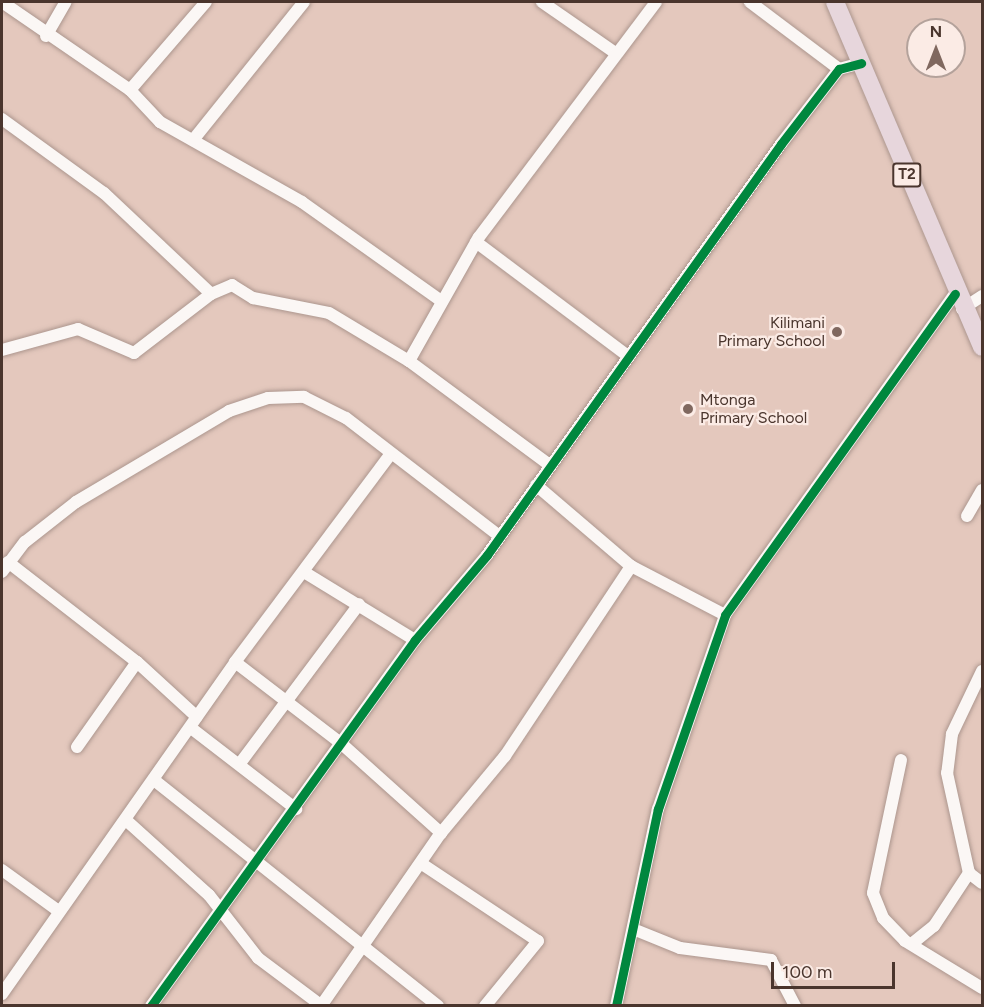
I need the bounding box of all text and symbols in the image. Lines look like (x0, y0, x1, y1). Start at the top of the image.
north arrow (906, 18, 966, 78)
text: N (930, 22, 942, 41)
road number: T2 (892, 163, 922, 187)
place label: Kilimani Primary School (718, 313, 825, 351)
marker: Kilimani Primary School (830, 325, 844, 339)
place label: Mtonga Primary School (700, 390, 807, 428)
marker: Mtonga Primary School (681, 402, 695, 416)
scale bar (774, 950, 898, 988)
text: 100 m (782, 961, 832, 983)

